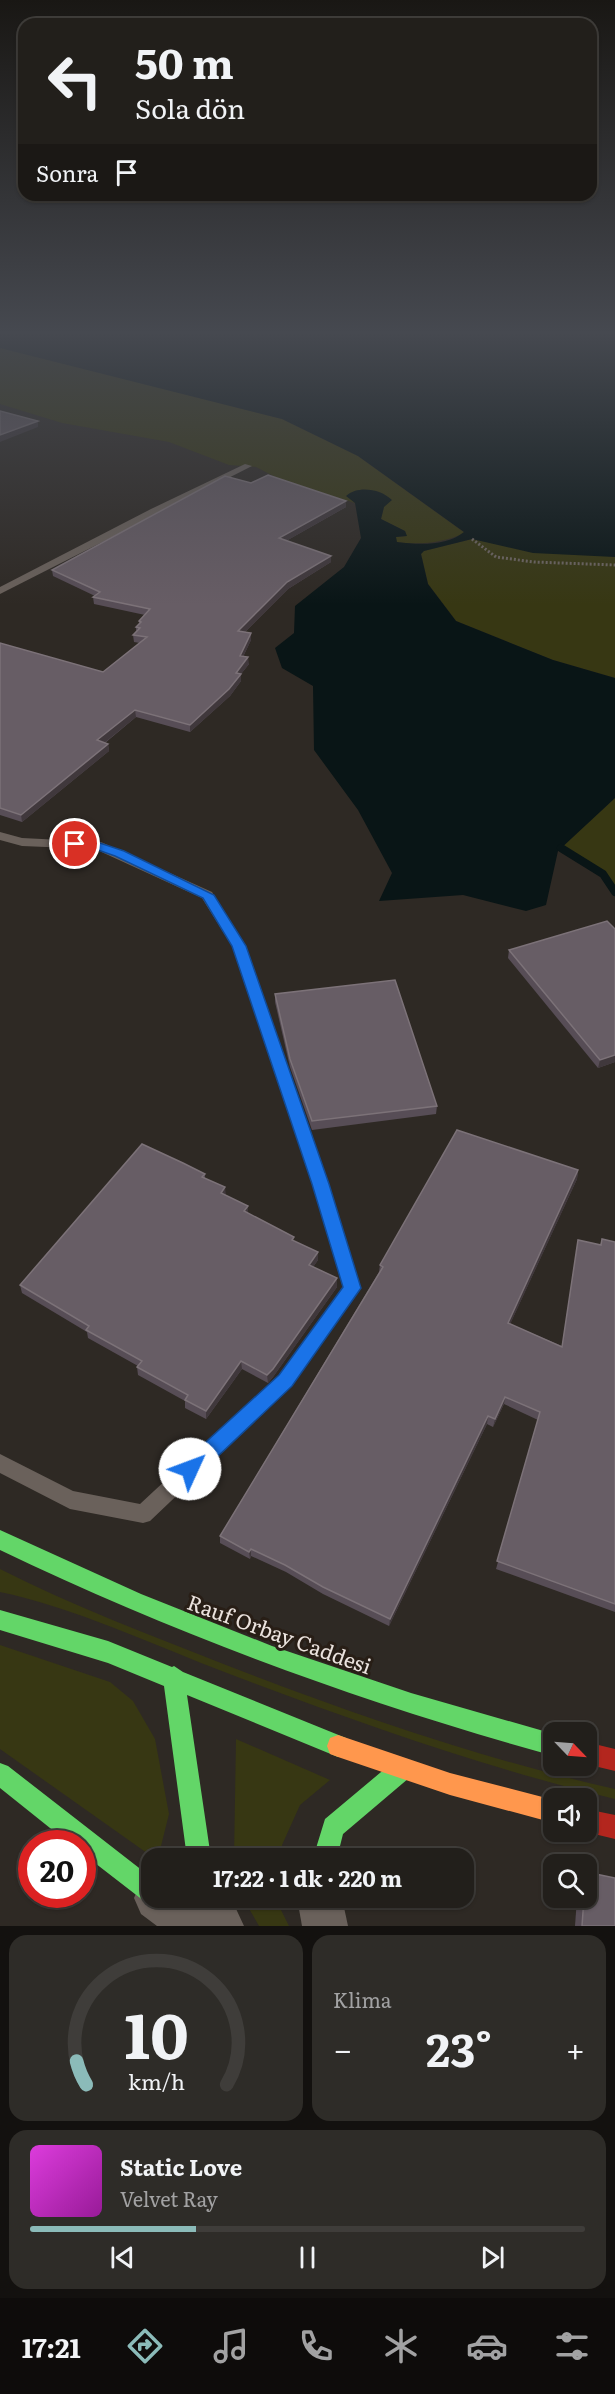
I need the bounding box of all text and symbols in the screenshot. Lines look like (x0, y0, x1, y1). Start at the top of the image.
text: 50 m (135, 30, 234, 92)
icon: left (36, 42, 114, 120)
text: Sola dön (135, 87, 245, 127)
text: Sonra (36, 156, 98, 189)
icon: arrive (110, 156, 143, 189)
pin (49, 818, 100, 869)
icon: arrive (58, 827, 91, 860)
position arrow (158, 1437, 222, 1501)
street label: Rauf Orbay Caddesi (183, 1585, 376, 1680)
north arrow (543, 1722, 597, 1776)
map controls (543, 1722, 597, 1908)
button: sound (543, 1788, 597, 1842)
speed limit sign: 20 (18, 1830, 96, 1908)
button: search (543, 1854, 597, 1908)
text: 17:22 · 1 dk · 220 m (213, 1861, 402, 1894)
text: Klima (333, 1984, 392, 2014)
text: 10 (124, 1986, 188, 2078)
text: 23° (426, 2014, 492, 2081)
text: − (333, 2023, 352, 2072)
text: + (566, 2023, 585, 2072)
text: km/h (127, 2065, 185, 2097)
text: Static Love (120, 2150, 242, 2183)
text: Velvet Ray (120, 2183, 218, 2213)
icon: previous (106, 2241, 139, 2274)
icon: pause (291, 2241, 324, 2274)
icon: next (476, 2241, 509, 2274)
icon: directions (124, 2325, 166, 2367)
icon: music (210, 2325, 252, 2367)
icon: phone (295, 2325, 337, 2367)
icon: climate (380, 2325, 422, 2367)
icon: car (466, 2325, 508, 2367)
icon: filters (551, 2325, 593, 2367)
text: 17:21 (22, 2326, 81, 2366)

